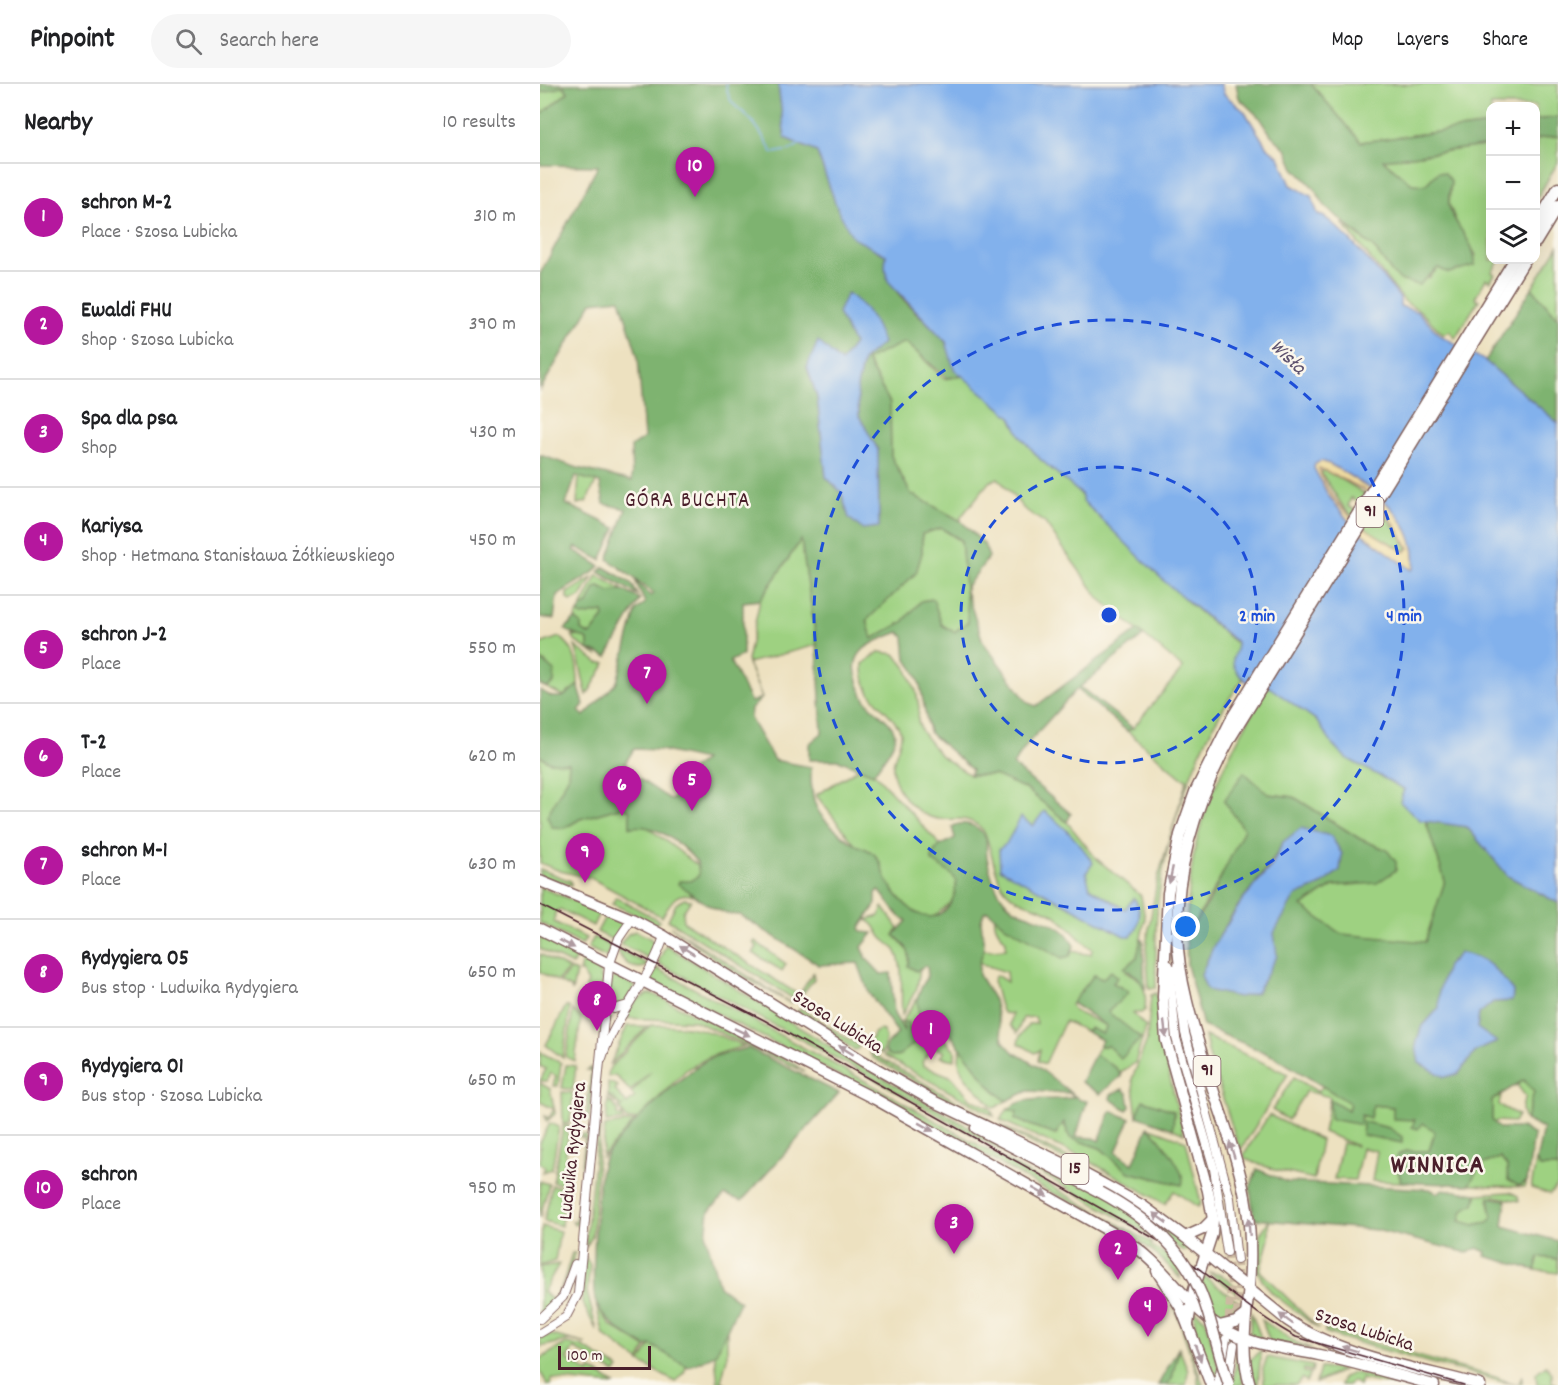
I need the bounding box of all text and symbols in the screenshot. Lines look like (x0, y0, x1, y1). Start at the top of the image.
search box (151, 14, 571, 68)
text: Pinpoint (30, 21, 115, 61)
icon: search (172, 25, 205, 58)
text: Search here (220, 26, 319, 57)
text: Map (1332, 26, 1363, 56)
text: Layers (1396, 26, 1449, 56)
text: Share (1482, 26, 1528, 56)
map controls (1486, 102, 1540, 264)
button: + (1486, 102, 1540, 156)
text: Nearby (24, 105, 92, 142)
text: 10 results (442, 109, 516, 137)
pin: 10 (676, 147, 714, 197)
button: − (1486, 156, 1540, 210)
text: schron M-2 (81, 188, 172, 219)
text: 1 (41, 203, 46, 231)
text: 310 m (474, 203, 516, 231)
button: layers (1486, 210, 1540, 264)
text: Place · Szosa Lubicka (81, 219, 237, 247)
text: Ewaldi FHU (81, 296, 172, 327)
text: 2 (39, 311, 48, 339)
text: 390 m (469, 311, 516, 339)
text: Shop · Szosa Lubicka (81, 327, 233, 355)
water label: Wisła (1262, 333, 1313, 383)
text: Spa dla psa (81, 404, 177, 435)
text: 3 (39, 419, 48, 447)
text: 430 m (470, 419, 516, 447)
text: Shop (81, 435, 117, 463)
district label: GÓRA BUCHTA (625, 487, 751, 517)
road number: 91 (1356, 497, 1384, 527)
text: Kariysa (81, 512, 142, 543)
text: 4 (39, 527, 48, 555)
text: 450 m (469, 527, 516, 555)
text: Shop · Hetmana Stanisława Żółkiewskiego (81, 543, 395, 571)
centre of rings (1099, 605, 1119, 625)
text: 2 min (1239, 605, 1275, 630)
text: 4 min (1386, 605, 1422, 630)
text: schron J-2 (81, 620, 167, 651)
text: 5 (39, 635, 48, 663)
text: 550 m (468, 635, 516, 663)
text: Place (81, 651, 121, 679)
pin: 7 (628, 654, 666, 704)
text: T-2 (81, 728, 107, 759)
text: 6 (39, 743, 48, 771)
text: 620 m (468, 743, 516, 771)
text: Place (81, 759, 121, 787)
pin: 5 (672, 762, 712, 811)
pin: 6 (602, 766, 641, 816)
pin: 9 (566, 834, 604, 883)
text: schron M-1 (81, 836, 168, 867)
text: 7 (40, 851, 47, 879)
text: 630 m (468, 851, 516, 879)
one-way arrow (1166, 866, 1176, 884)
text: Place (81, 867, 121, 895)
your location (1171, 912, 1200, 941)
one-way arrow (559, 939, 576, 949)
text: Rydygiera 05 (81, 944, 189, 975)
one-way arrow (679, 944, 695, 955)
text: 8 (39, 959, 48, 987)
text: 650 m (468, 959, 516, 987)
text: Bus stop · Ludwika Rydygiera (81, 975, 298, 1003)
pin: 8 (578, 982, 616, 1031)
street label: Szosa Lubicka (786, 984, 888, 1062)
pin: 1 (912, 1010, 950, 1060)
one-way arrow (1160, 1019, 1169, 1038)
one-way arrow (734, 1027, 751, 1037)
one-way arrow (838, 1045, 854, 1056)
text: Rydygiera 01 (81, 1052, 184, 1083)
road number: 91 (1194, 1056, 1220, 1086)
text: 9 (39, 1067, 48, 1095)
text: 650 m (468, 1067, 516, 1095)
street label: Ludwika Rydygiera (553, 1080, 595, 1221)
text: Bus stop · Szosa Lubicka (81, 1083, 262, 1111)
one-way arrow (917, 1122, 934, 1132)
one-way arrow (1227, 1141, 1236, 1159)
district label: WINNICA (1391, 1148, 1485, 1185)
road number: 15 (1062, 1154, 1088, 1184)
text: schron (81, 1160, 137, 1191)
text: 10 (36, 1175, 51, 1203)
text: 950 m (468, 1175, 516, 1203)
one-way arrow (1032, 1187, 1049, 1197)
text: Place (81, 1191, 121, 1219)
pin: 3 (934, 1204, 974, 1254)
one-way arrow (1153, 1212, 1169, 1224)
one-way arrow (1244, 1218, 1254, 1237)
pin: 2 (1098, 1230, 1138, 1280)
pin: 4 (1128, 1288, 1168, 1337)
street label: Szosa Lubicka (1311, 1302, 1418, 1360)
one-way arrow (1278, 1313, 1294, 1325)
scale bar (558, 1343, 651, 1370)
one-way arrow (1194, 1344, 1204, 1362)
one-way arrow (1341, 1344, 1359, 1353)
text: 100 m (567, 1345, 603, 1368)

